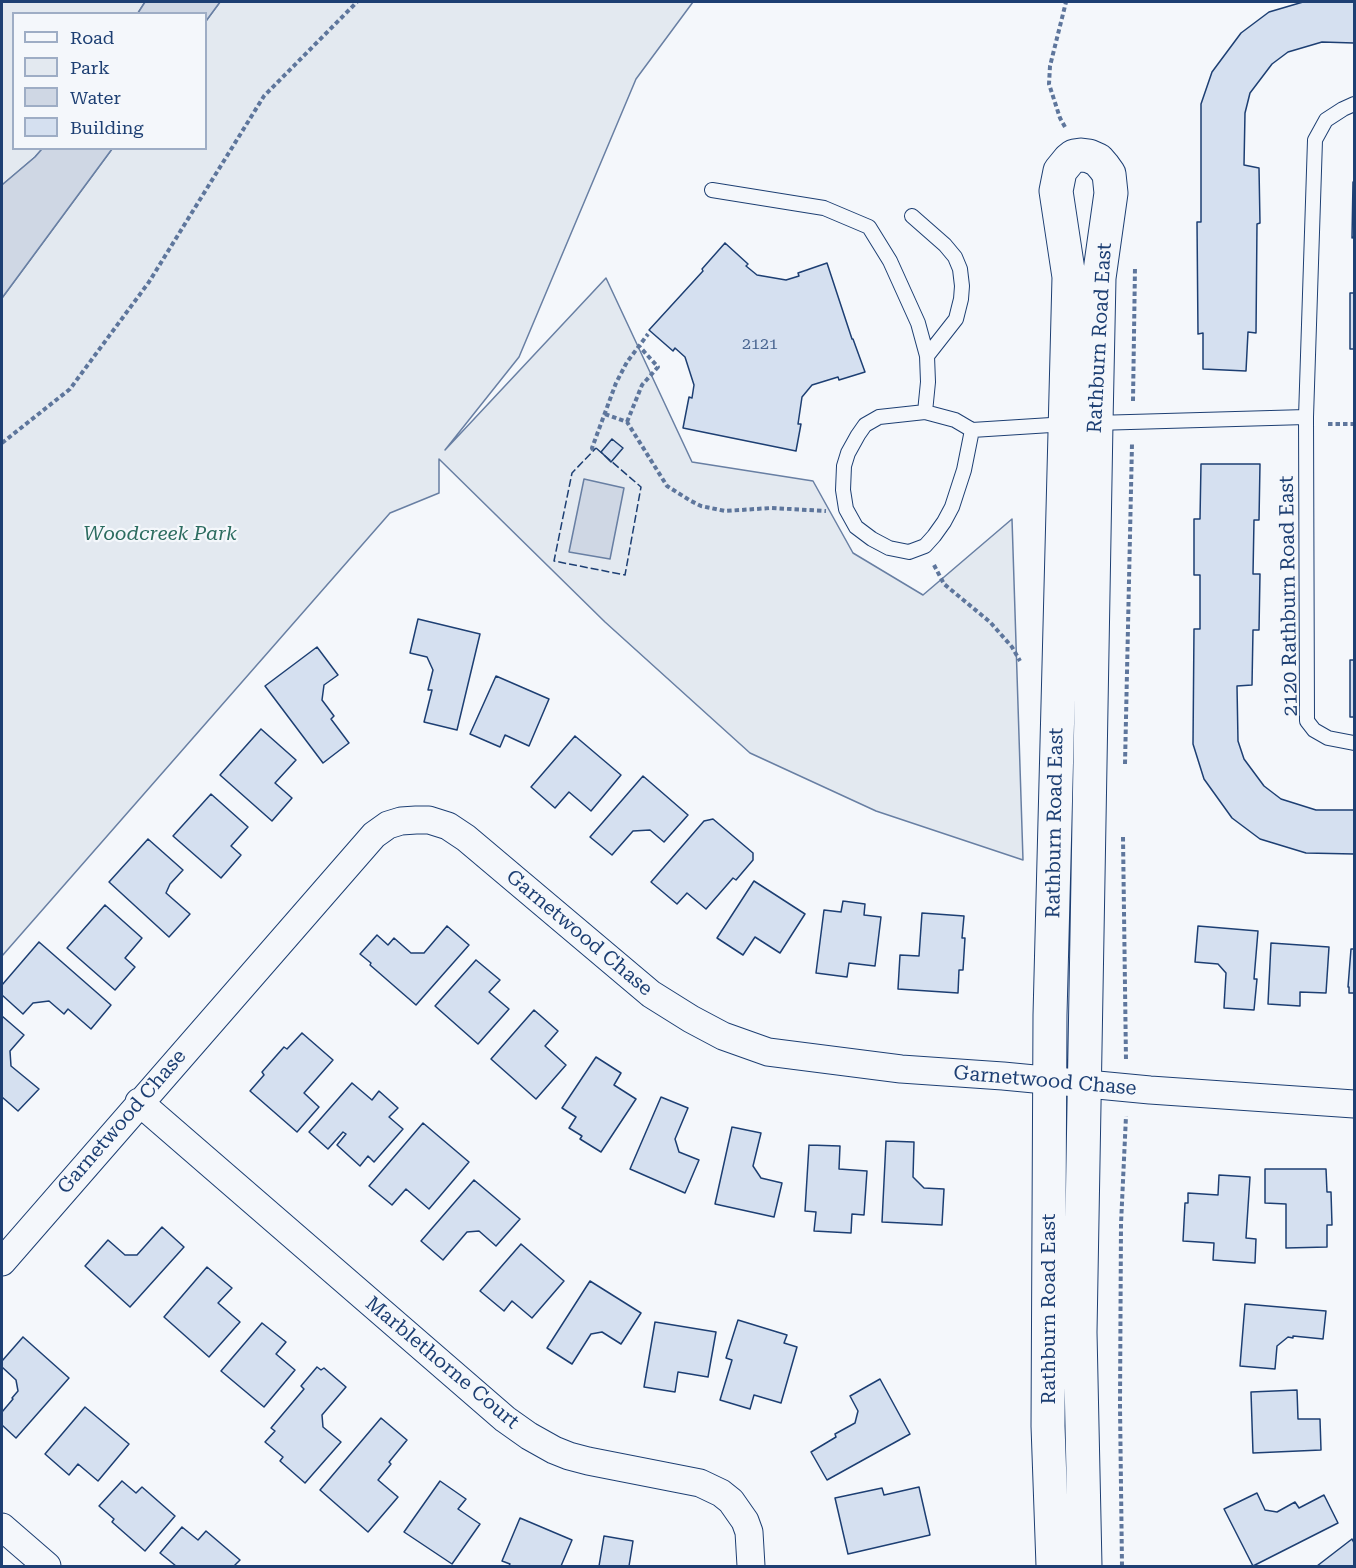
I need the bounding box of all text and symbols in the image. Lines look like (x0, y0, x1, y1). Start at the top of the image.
legend (12, 12, 207, 150)
text: Road (70, 27, 114, 48)
text: Park (70, 57, 110, 78)
text: Water (70, 87, 121, 108)
text: Building (70, 117, 144, 138)
street label: Rathburn Road East (1083, 242, 1117, 434)
house number: 2121 (742, 334, 778, 354)
street label: 2120 Rathburn Road East (1275, 475, 1303, 717)
park label: Woodcreek Park (83, 522, 237, 546)
street label: Rathburn Road East (1041, 727, 1069, 919)
street label: Garnetwood Chase (501, 865, 657, 1001)
street label: Garnetwood Chase (53, 1045, 191, 1199)
street label: Garnetwood Chase (953, 1061, 1137, 1101)
street label: Rathburn Road East (1037, 1214, 1061, 1404)
street label: Marblethorne Court (360, 1292, 524, 1434)

